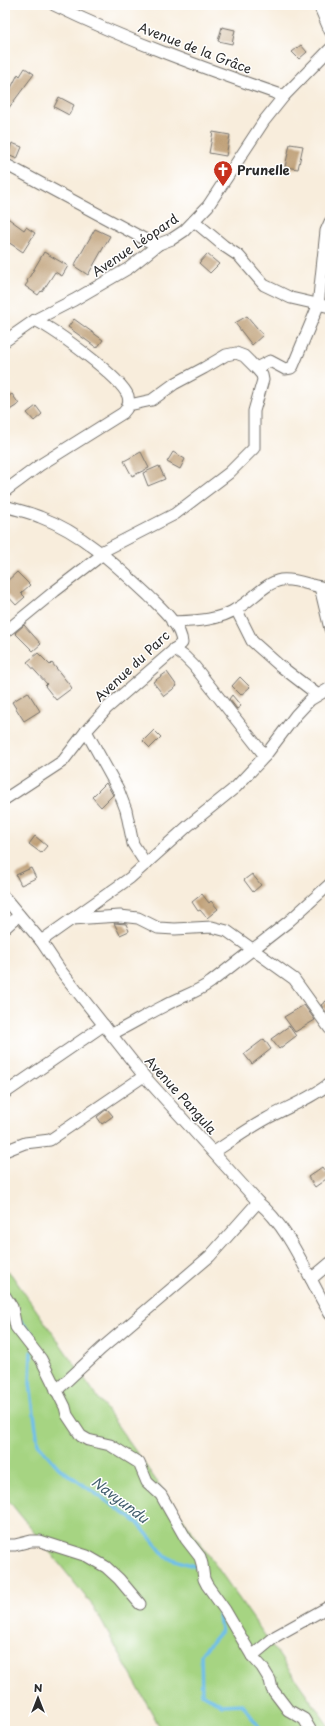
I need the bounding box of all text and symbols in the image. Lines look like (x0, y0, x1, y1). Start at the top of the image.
street label: Avenue de la Grâce (136, 17, 255, 78)
church icon: Prunelle (212, 159, 234, 187)
place label: Prunelle (237, 160, 290, 179)
street label: Avenue Léopard (88, 209, 182, 281)
street label: Avenue du Parc (90, 626, 174, 706)
street label: Avenue Pangula (141, 1051, 222, 1139)
water label: Navyundu (87, 1471, 154, 1529)
north arrow (18, 1678, 58, 1718)
text: N (34, 1679, 43, 1696)

